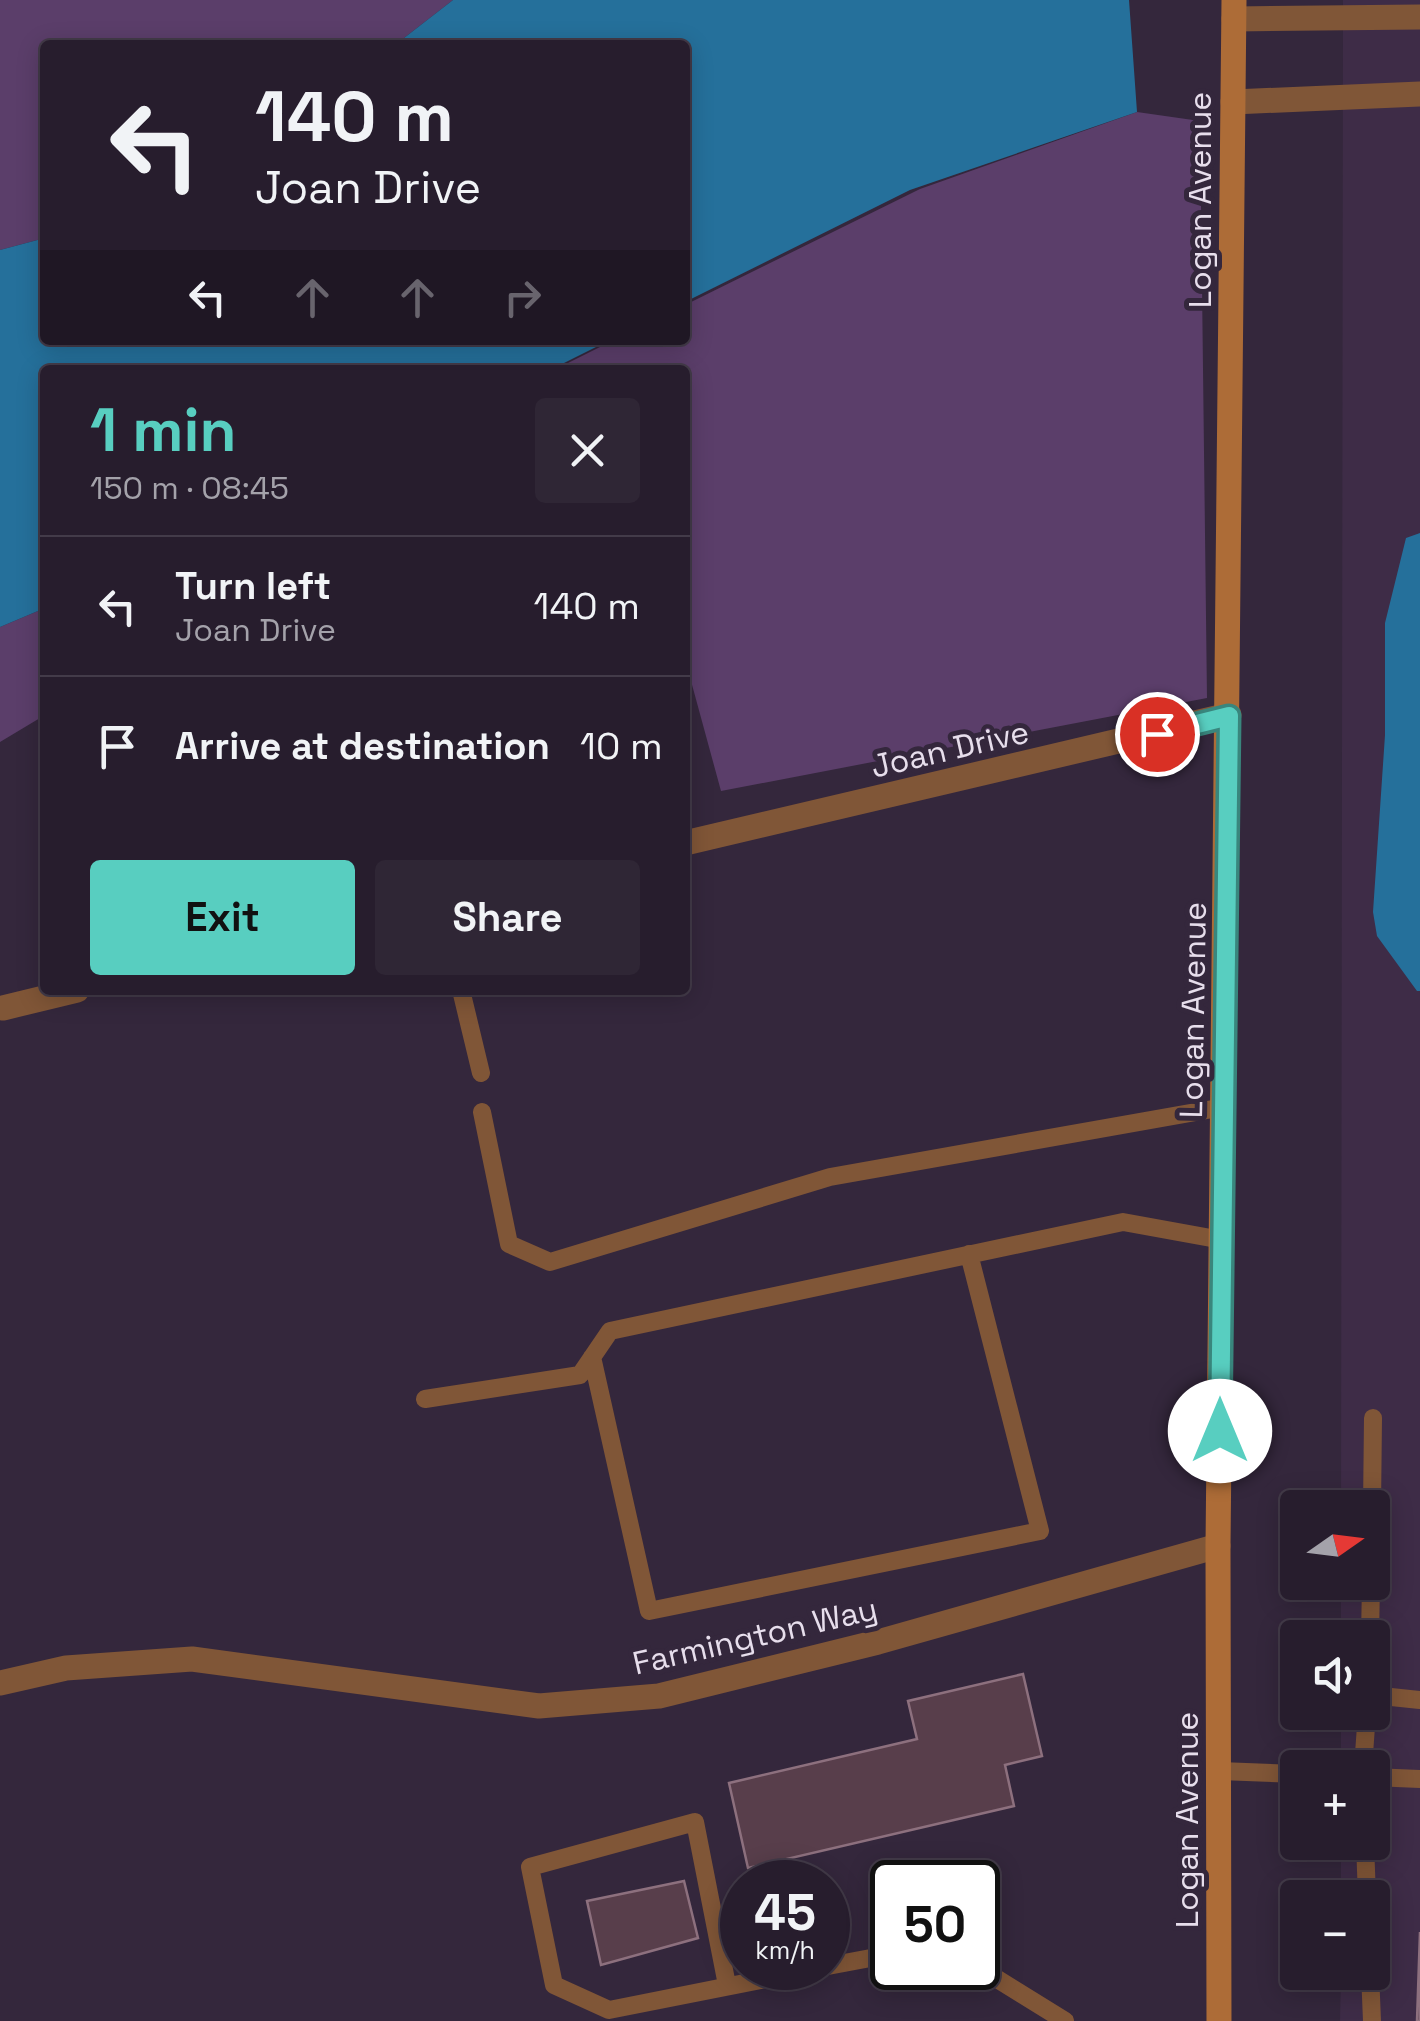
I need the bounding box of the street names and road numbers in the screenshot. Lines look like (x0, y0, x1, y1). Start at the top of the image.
street label: Logan Avenue (1180, 92, 1220, 308)
street label: Joan Drive (867, 711, 1033, 787)
street label: Logan Avenue (1171, 901, 1215, 1119)
street label: Farmington Way (629, 1588, 881, 1684)
street label: Logan Avenue (1167, 1712, 1207, 1928)

